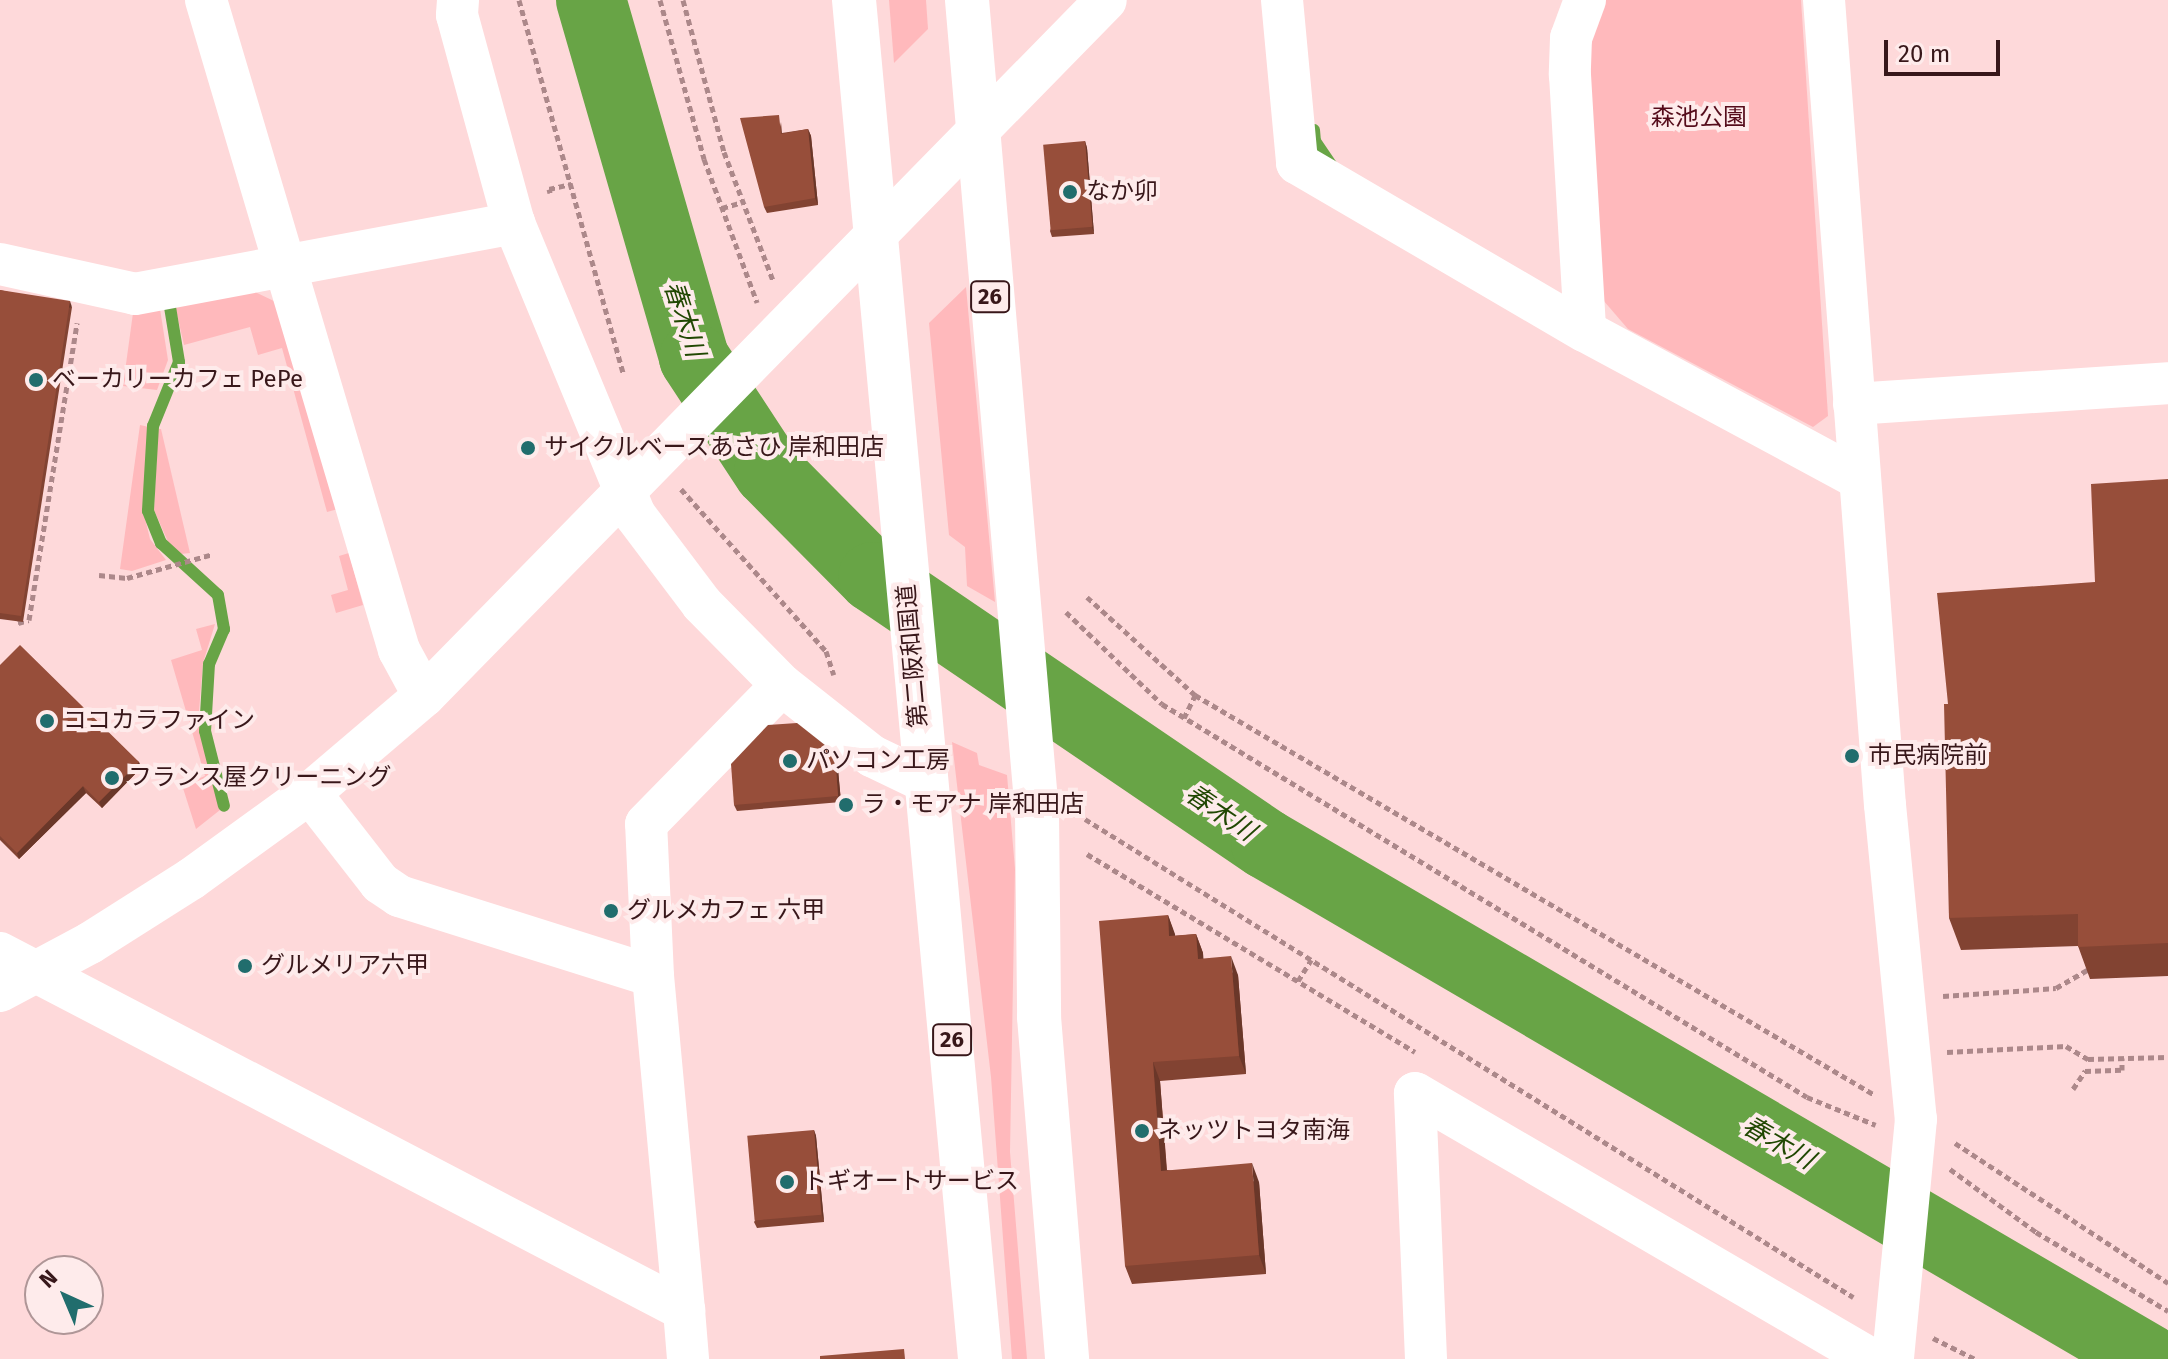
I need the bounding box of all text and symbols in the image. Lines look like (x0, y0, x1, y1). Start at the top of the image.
scale bar (1888, 24, 2004, 74)
text: 20 m (1898, 40, 1950, 68)
park label: 森池公園 (1651, 104, 1747, 132)
place label: なか卯 (1086, 178, 1158, 206)
marker: なか卯 (1061, 183, 1079, 201)
water label: 春木川 (657, 277, 711, 361)
road number: 26 (970, 279, 1010, 315)
place label: ベーカリーカフェ PePe (52, 366, 303, 394)
marker: ベーカリーカフェ PePe (27, 371, 45, 389)
place label: サイクルベースあさひ 岸和田店 (544, 434, 886, 462)
marker: サイクルベースあさひ 岸和田店 (519, 439, 537, 457)
street label: 第二阪和国道 (892, 583, 934, 729)
place label: ココカラファイン (63, 707, 255, 735)
marker: ココカラファイン (38, 712, 56, 730)
place label: 市民病院前 (1868, 742, 1988, 770)
place label: パソコン工房 (806, 747, 950, 775)
marker: 市民病院前 (1843, 747, 1861, 765)
marker: パソコン工房 (781, 752, 799, 770)
place label: フランス屋クリーニング (128, 764, 392, 792)
marker: フランス屋クリーニング (103, 769, 121, 787)
water label: 春木川 (1179, 778, 1261, 848)
place label: ラ・モアナ 岸和田店 (862, 791, 1084, 819)
marker: ラ・モアナ 岸和田店 (837, 796, 855, 814)
place label: グルメカフェ 六甲 (627, 897, 825, 925)
marker: グルメカフェ 六甲 (602, 902, 620, 920)
place label: グルメリア六甲 (261, 952, 429, 980)
marker: グルメリア六甲 (236, 957, 254, 975)
road number: 26 (932, 1022, 972, 1058)
water label: 春木川 (1736, 1110, 1820, 1176)
place label: ネッツトヨタ南海 (1158, 1117, 1350, 1145)
marker: ネッツトヨタ南海 (1133, 1122, 1151, 1140)
place label: トギオートサービス (803, 1168, 1019, 1196)
marker: トギオートサービス (778, 1173, 796, 1191)
north arrow (24, 1255, 104, 1335)
text: N (34, 1264, 63, 1294)

